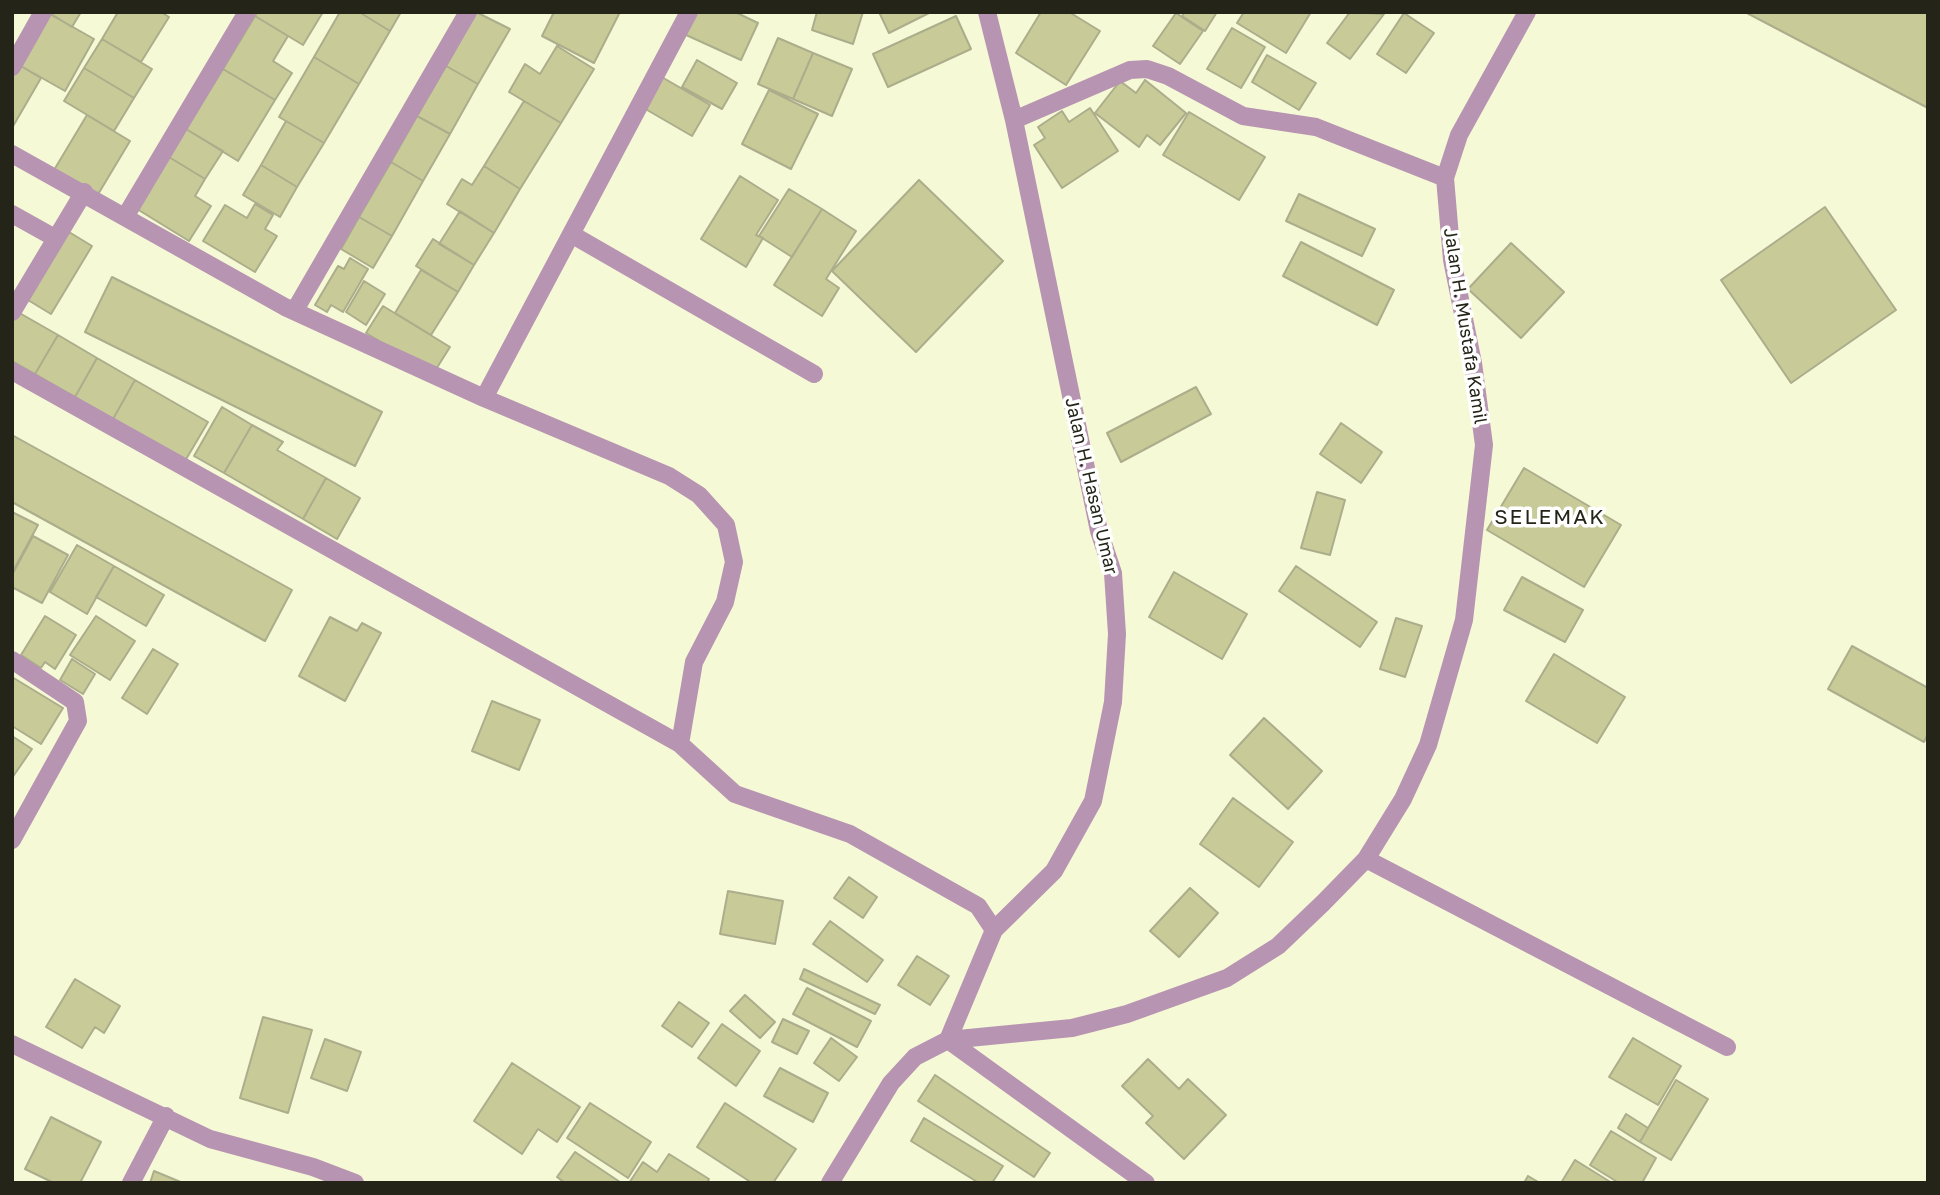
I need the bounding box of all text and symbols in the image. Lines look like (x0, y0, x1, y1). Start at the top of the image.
street label: Jalan H. Mustafa Kamil (1439, 226, 1491, 426)
street label: Jalan H. Hasan Umar (1060, 396, 1122, 576)
district label: SELEMAK (1495, 504, 1605, 530)

